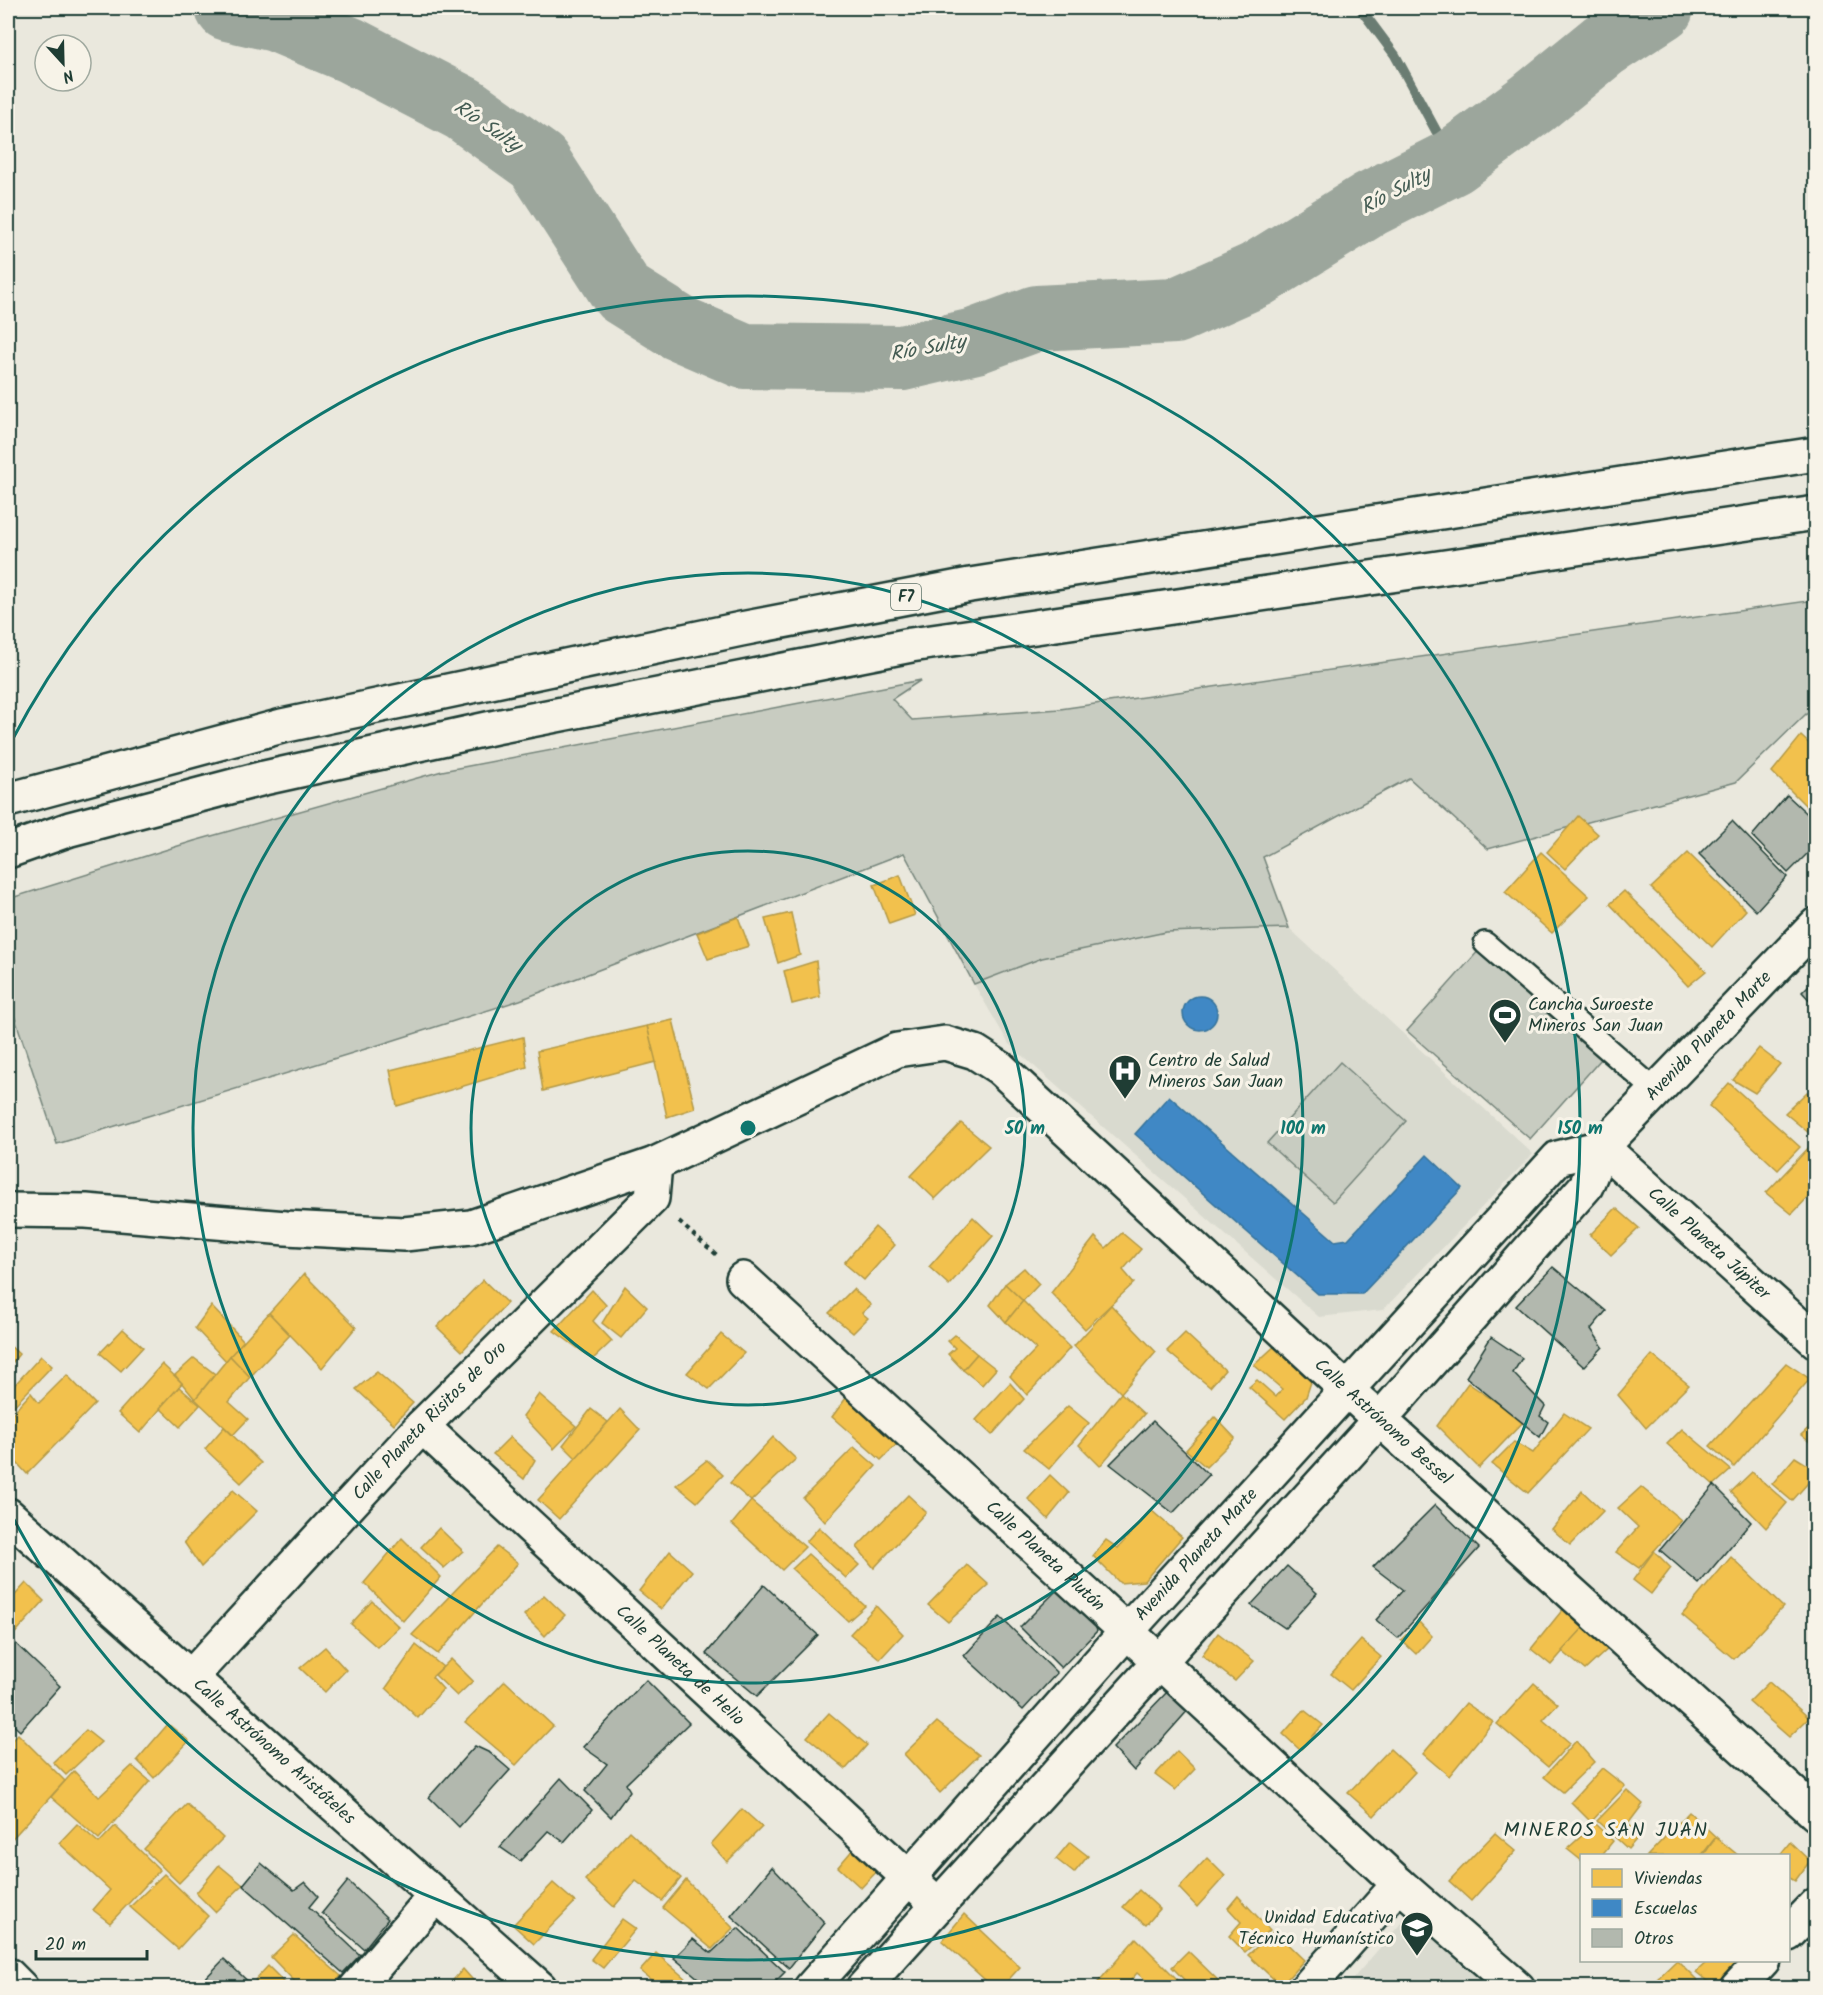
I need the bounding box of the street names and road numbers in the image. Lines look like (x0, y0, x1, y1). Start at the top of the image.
road number: F7 (891, 584, 921, 610)
street label: Avenida Planeta Marte (1639, 964, 1779, 1108)
street label: Calle Planeta Júpiter (1641, 1180, 1778, 1308)
street label: Calle Planeta Risitos de Oro (345, 1335, 514, 1508)
street label: Calle Astrónomo Bessel (1307, 1351, 1459, 1493)
street label: Avenida Planeta Marte (1128, 1481, 1265, 1628)
street label: Calle Planeta Plutón (978, 1494, 1112, 1619)
street label: Calle Planeta de Helio (609, 1598, 751, 1733)
street label: Calle Astrónomo Aristóteles (186, 1671, 362, 1832)

